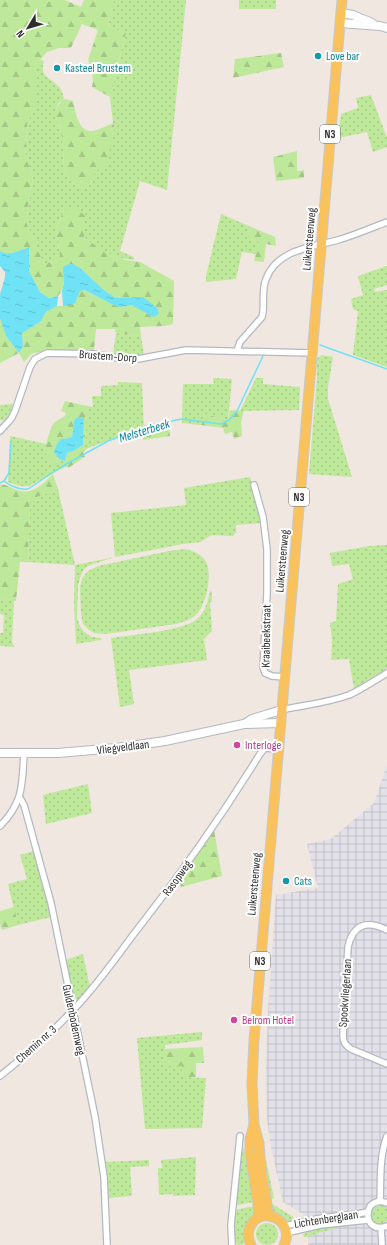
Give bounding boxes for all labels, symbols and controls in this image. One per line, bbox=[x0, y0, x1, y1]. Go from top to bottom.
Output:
north arrow bbox=[8, 8, 48, 48]
text: N bbox=[14, 27, 27, 40]
place label: Love bar bbox=[326, 49, 360, 64]
marker: Love bar bbox=[313, 51, 323, 61]
place label: Kasteel Brustem bbox=[65, 61, 131, 76]
marker: Kasteel Brustem bbox=[52, 63, 62, 73]
road number: N3 bbox=[320, 125, 340, 143]
street label: Luikersteenweg bbox=[299, 207, 320, 271]
street label: Brustem-Dorp bbox=[79, 347, 137, 366]
water label: Melsterbeek bbox=[117, 415, 173, 446]
road number: N3 bbox=[289, 488, 309, 506]
street label: Luikersteenweg bbox=[272, 529, 293, 593]
street label: Kraaibeekstraat bbox=[258, 604, 275, 668]
street label: Vliegveldlaan bbox=[96, 737, 150, 758]
place label: Interloge bbox=[245, 738, 281, 753]
marker: Interloge bbox=[232, 740, 242, 750]
street label: Luikersteenweg bbox=[244, 852, 265, 916]
street label: Rasopweg bbox=[159, 857, 196, 899]
place label: Cats bbox=[294, 874, 312, 889]
marker: Cats bbox=[281, 876, 291, 886]
road number: N3 bbox=[250, 952, 270, 970]
street label: Spookvliegerlaan bbox=[336, 958, 355, 1028]
street label: Guldenbodemweg bbox=[59, 983, 88, 1057]
place label: Belrom Hotel bbox=[242, 1013, 294, 1028]
marker: Belrom Hotel bbox=[229, 1015, 239, 1025]
street label: Chemin nr. 3 bbox=[13, 1022, 60, 1067]
street label: Lichtenberglaan bbox=[293, 1207, 359, 1232]

